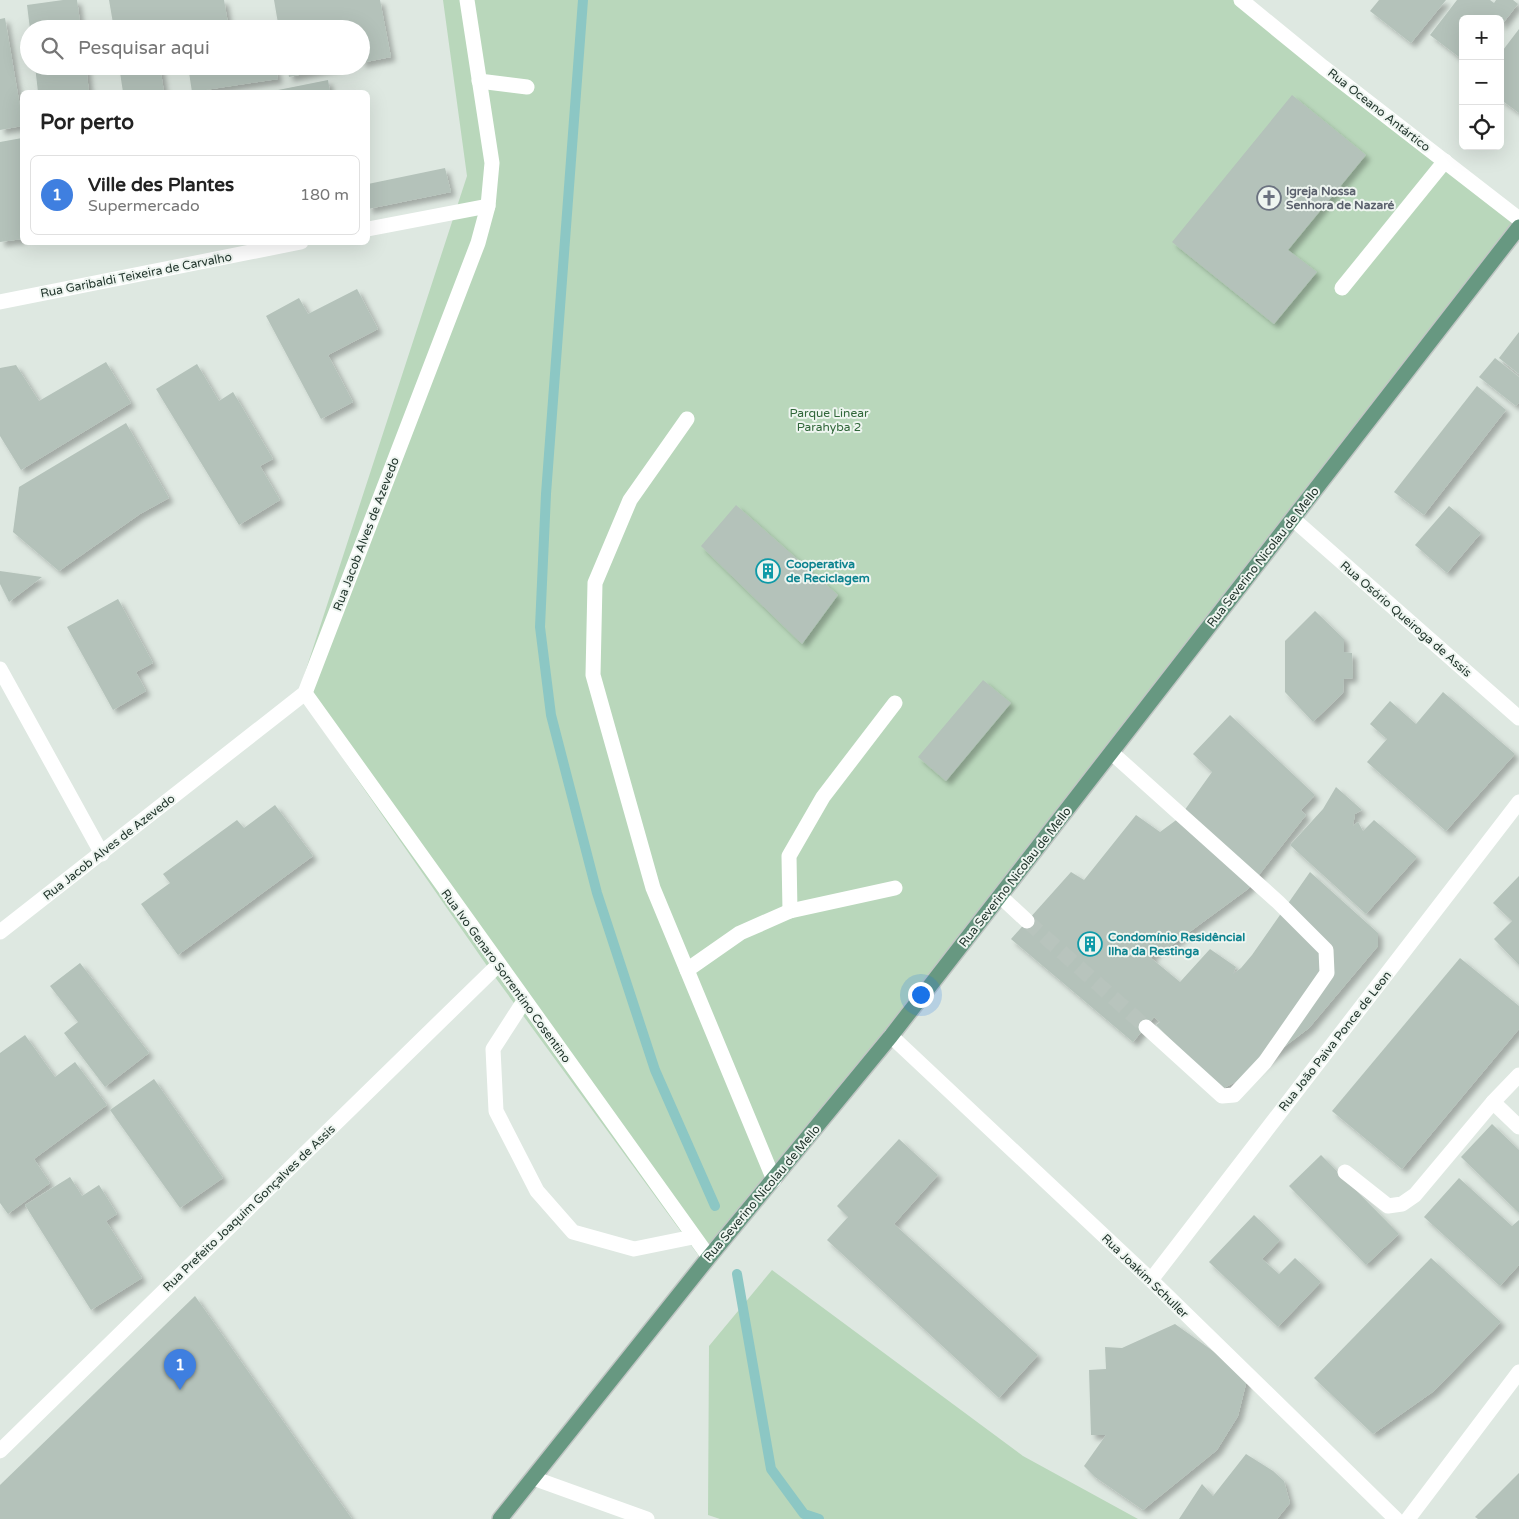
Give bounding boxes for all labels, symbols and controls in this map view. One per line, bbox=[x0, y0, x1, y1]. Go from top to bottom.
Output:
map controls bbox=[1459, 15, 1504, 150]
button: + bbox=[1459, 15, 1504, 60]
search box bbox=[20, 20, 370, 75]
icon: search bbox=[38, 34, 66, 62]
text: Pesquisar aqui bbox=[78, 37, 210, 59]
button: − bbox=[1459, 60, 1504, 105]
street label: Rua Oceano Antártico bbox=[1325, 66, 1433, 154]
button: locate bbox=[1459, 105, 1504, 150]
text: Por perto bbox=[40, 110, 134, 135]
text: Ville des Plantes bbox=[88, 174, 234, 196]
place label: Igreja Nossa Senhora de Nazaré bbox=[1286, 184, 1395, 212]
text: 1 bbox=[52, 185, 62, 205]
text: 180 m bbox=[300, 185, 349, 205]
church icon: Igreja Nossa Senhora de Nazaré bbox=[1256, 185, 1282, 211]
text: Supermercado bbox=[88, 196, 200, 216]
street label: Rua Garibaldi Teixeira de Carvalho bbox=[39, 250, 233, 300]
park label: Parque Linear Parahyba 2 bbox=[789, 406, 869, 434]
street label: Rua Jacob Alves de Azevedo bbox=[330, 455, 402, 613]
street label: Rua Severino Nicolau de Mello bbox=[1204, 484, 1322, 630]
place label: Cooperativa de Reciclagem bbox=[786, 557, 870, 586]
building icon: Cooperativa de Reciclagem bbox=[755, 558, 781, 584]
street label: Rua Osório Queiroga de Assis bbox=[1338, 558, 1475, 680]
street label: Rua Jacob Alves de Azevedo bbox=[40, 791, 178, 903]
street label: Rua Severino Nicolau de Mello bbox=[956, 804, 1074, 950]
street label: Rua Ivo Genaro Sorrentino Cosentino bbox=[438, 887, 574, 1065]
place label: Condomínio Residêncial Ilha da Restinga bbox=[1108, 930, 1245, 959]
building icon: Condomínio Residêncial Ilha da Restinga bbox=[1077, 931, 1103, 957]
street label: Rua João Paiva Ponce de Leon bbox=[1276, 968, 1394, 1114]
your location bbox=[908, 982, 934, 1008]
street label: Rua Prefeito Joaquim Gonçalves de Assis bbox=[160, 1122, 338, 1294]
street label: Rua Severino Nicolau de Mello bbox=[701, 1122, 823, 1264]
street label: Rua Joakim Schuller bbox=[1099, 1231, 1191, 1321]
pin: 1 bbox=[164, 1349, 196, 1390]

